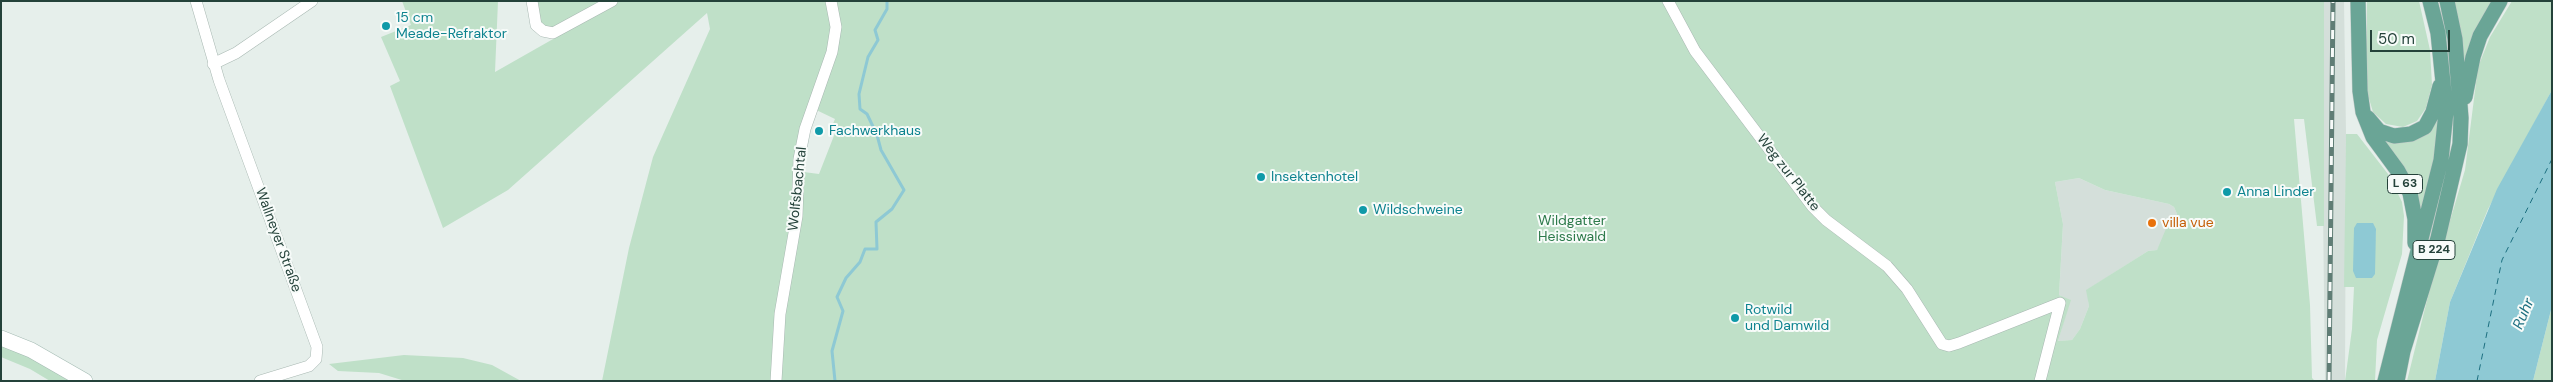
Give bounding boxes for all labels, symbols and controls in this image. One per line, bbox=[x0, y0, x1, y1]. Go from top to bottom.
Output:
place label: 15 cm Meade-Refraktor bbox=[396, 10, 507, 42]
marker: 15 cm Meade-Refraktor bbox=[380, 20, 392, 32]
scale bar bbox=[2373, 20, 2453, 52]
text: 50 m bbox=[2378, 29, 2415, 49]
place label: Fachwerkhaus bbox=[829, 123, 921, 139]
marker: Fachwerkhaus bbox=[813, 125, 825, 137]
street label: Weg zur Platte bbox=[1753, 131, 1823, 215]
street label: Wolfsbachtal bbox=[785, 146, 811, 232]
place label: Insektenhotel bbox=[1271, 169, 1358, 185]
marker: Insektenhotel bbox=[1255, 171, 1267, 183]
road number: L 63 bbox=[2388, 174, 2422, 193]
place label: Anna Linder bbox=[2237, 184, 2314, 200]
street label: Wallneyer Straße bbox=[251, 186, 305, 294]
marker: Anna Linder bbox=[2221, 186, 2233, 198]
place label: Wildschweine bbox=[1373, 202, 1463, 218]
marker: Wildschweine bbox=[1357, 204, 1369, 216]
park label: Wildgatter Heissiwald bbox=[1538, 213, 1606, 246]
place label: villa vue bbox=[2162, 215, 2214, 231]
marker: villa vue bbox=[2146, 217, 2158, 229]
road number: B 224 bbox=[2413, 240, 2455, 260]
water label: Ruhr bbox=[2510, 296, 2538, 332]
place label: Rotwild und Damwild bbox=[1745, 302, 1829, 334]
marker: Rotwild und Damwild bbox=[1729, 312, 1741, 324]

